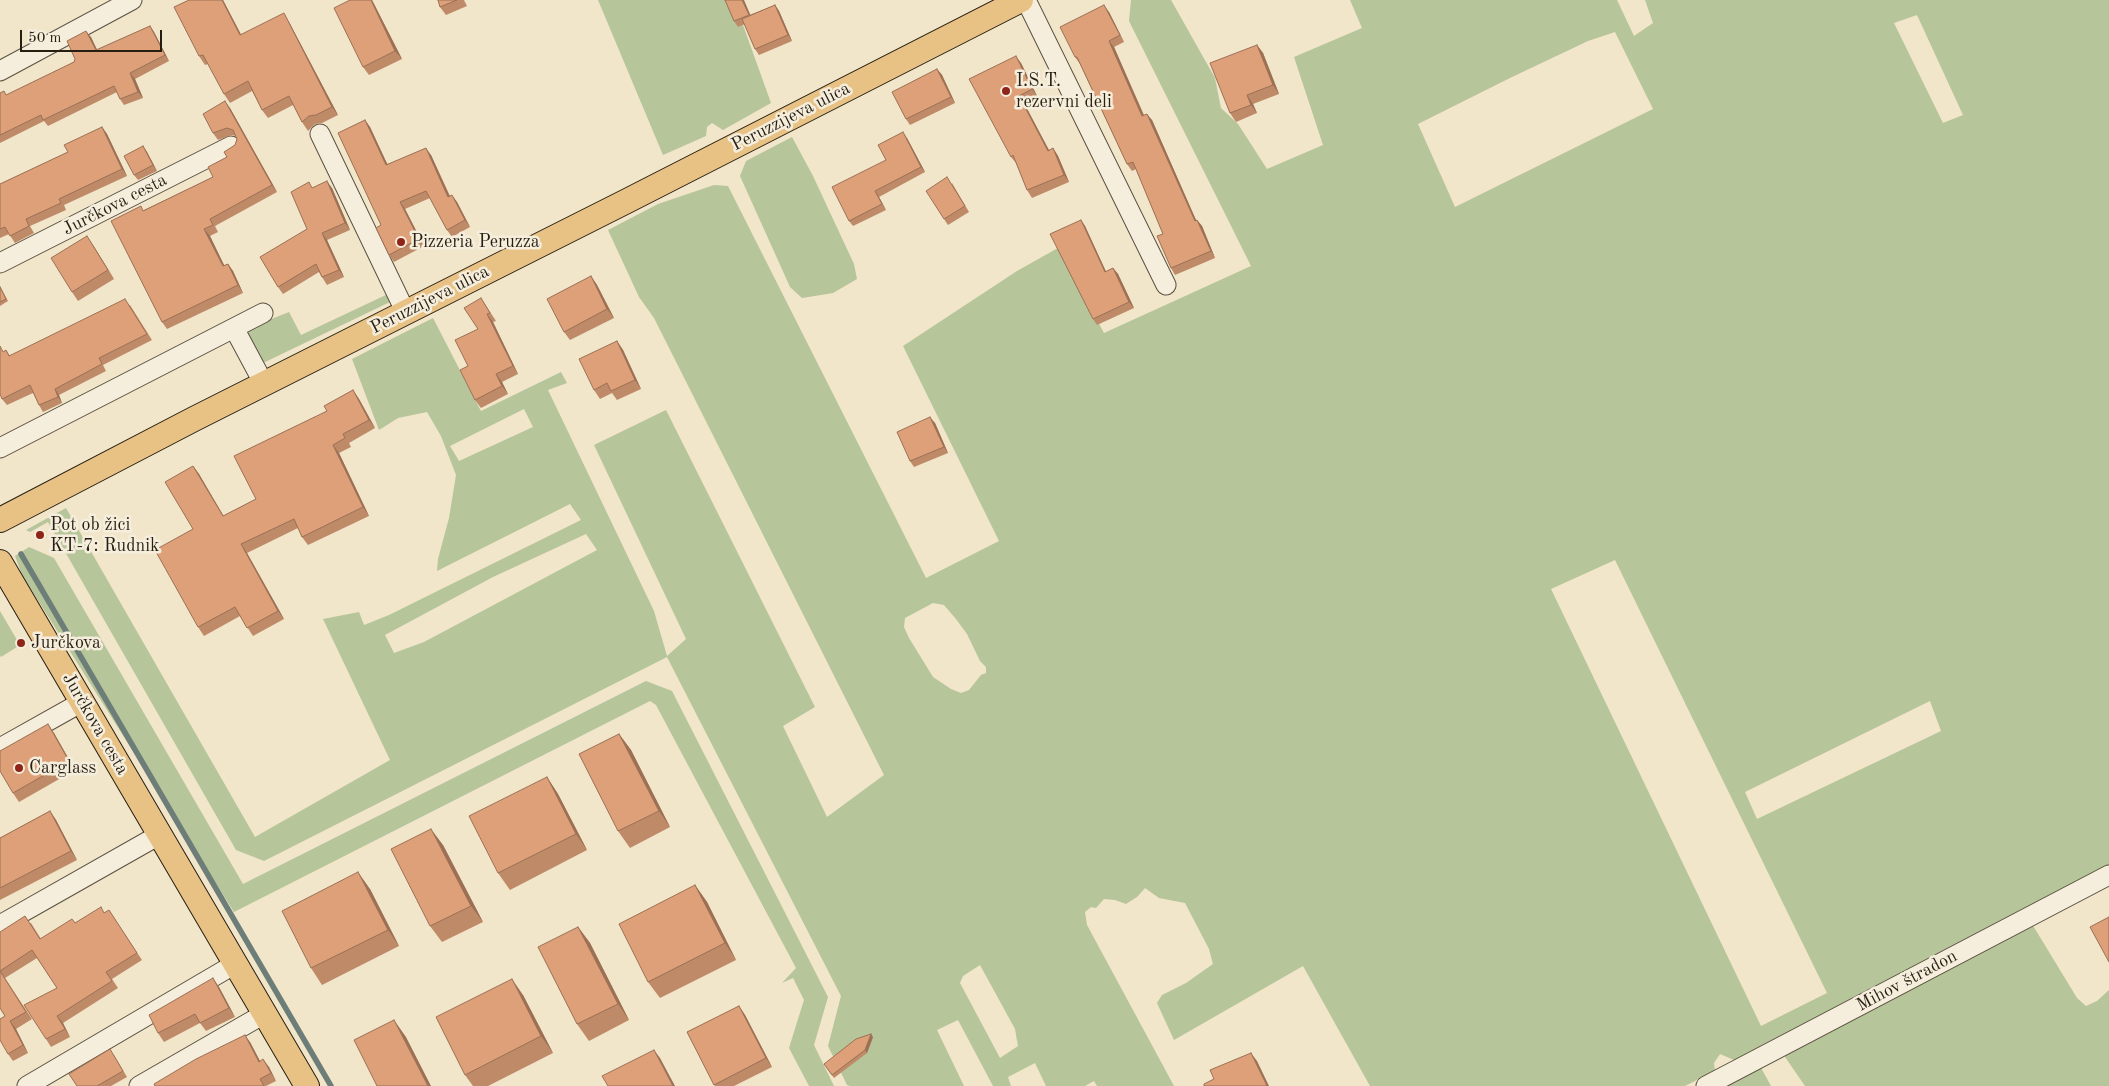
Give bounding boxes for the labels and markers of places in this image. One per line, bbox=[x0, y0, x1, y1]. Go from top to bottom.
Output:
place label: I.S.T. rezervni deli bbox=[1016, 70, 1112, 112]
marker: I.S.T. rezervni deli bbox=[1000, 85, 1012, 97]
place label: Pizzeria Peruzza bbox=[411, 231, 540, 253]
marker: Pizzeria Peruzza bbox=[395, 236, 407, 248]
place label: Pot ob žici KT-7: Rudnik bbox=[50, 514, 159, 556]
marker: Pot ob žici KT-7: Rudnik bbox=[34, 529, 46, 541]
place label: Jurčkova bbox=[31, 632, 101, 654]
marker: Jurčkova bbox=[15, 637, 27, 649]
place label: Carglass bbox=[29, 757, 96, 779]
marker: Carglass bbox=[13, 762, 25, 774]

